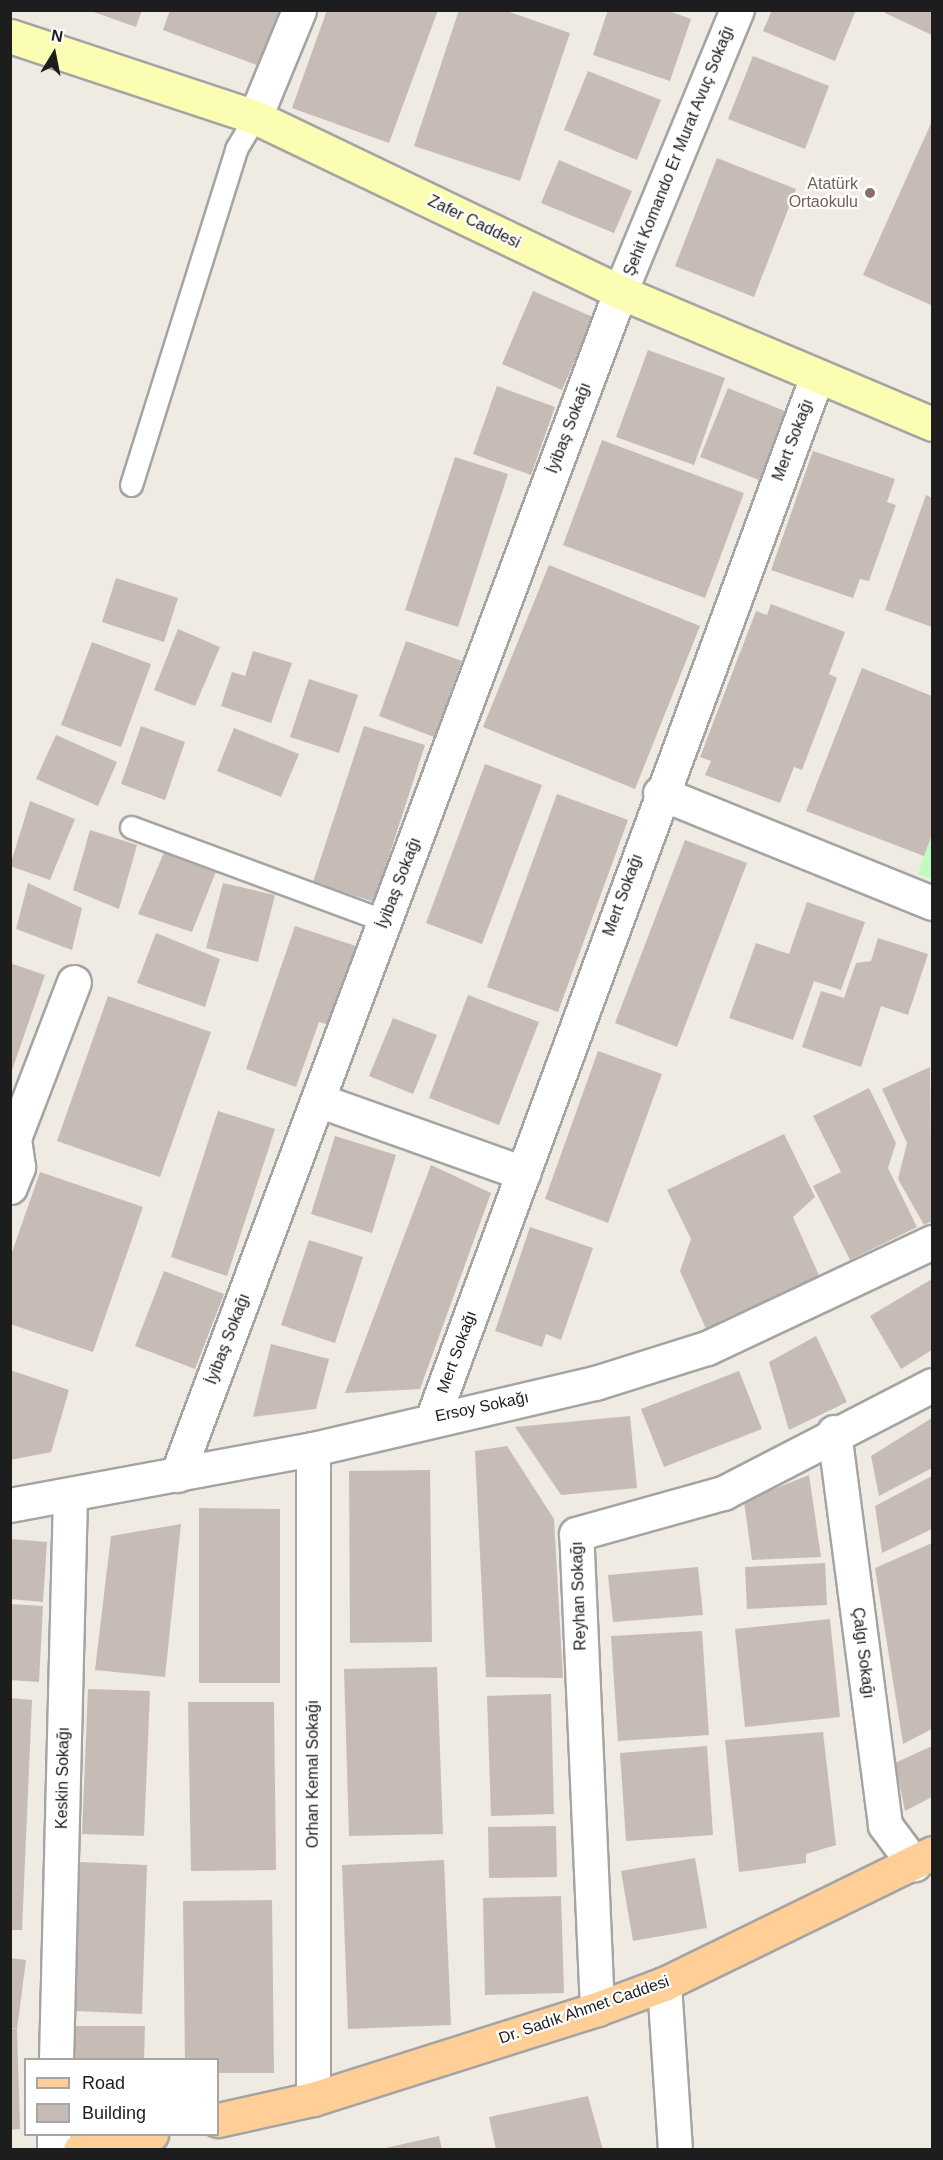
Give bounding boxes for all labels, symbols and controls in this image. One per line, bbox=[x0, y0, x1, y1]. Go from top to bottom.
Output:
street label: Şehit Komando Er Murat Avuç Sokağı bbox=[620, 23, 738, 279]
north arrow bbox=[24, 24, 84, 84]
text: N bbox=[50, 26, 64, 45]
place label: Atatürk Ortaokulu bbox=[789, 174, 858, 212]
marker: Atatürk Ortaokulu bbox=[863, 186, 877, 200]
street label: Zafer Caddesi bbox=[425, 191, 523, 253]
street label: İyibaş Sokağı bbox=[543, 380, 595, 476]
street label: Mert Sokağı bbox=[769, 396, 817, 484]
street label: İyibaş Sokağı bbox=[373, 835, 425, 931]
street label: Mert Sokağı bbox=[599, 851, 647, 939]
street label: İyibaş Sokağı bbox=[202, 1291, 254, 1387]
street label: Mert Sokağı bbox=[433, 1308, 481, 1396]
street label: Ersoy Sokağı bbox=[433, 1388, 531, 1426]
street label: Reyhan Sokağı bbox=[567, 1541, 591, 1651]
street label: Çalgı Sokağı bbox=[848, 1606, 878, 1700]
street label: Orhan Kemal Sokağı bbox=[303, 1700, 323, 1848]
street label: Keskin Sokağı bbox=[53, 1727, 73, 1829]
street label: Dr. Sadık Ahmet Caddesi bbox=[496, 1972, 672, 2048]
legend bbox=[24, 2058, 219, 2136]
text: Road bbox=[82, 2073, 125, 2093]
text: Building bbox=[82, 2103, 146, 2123]

